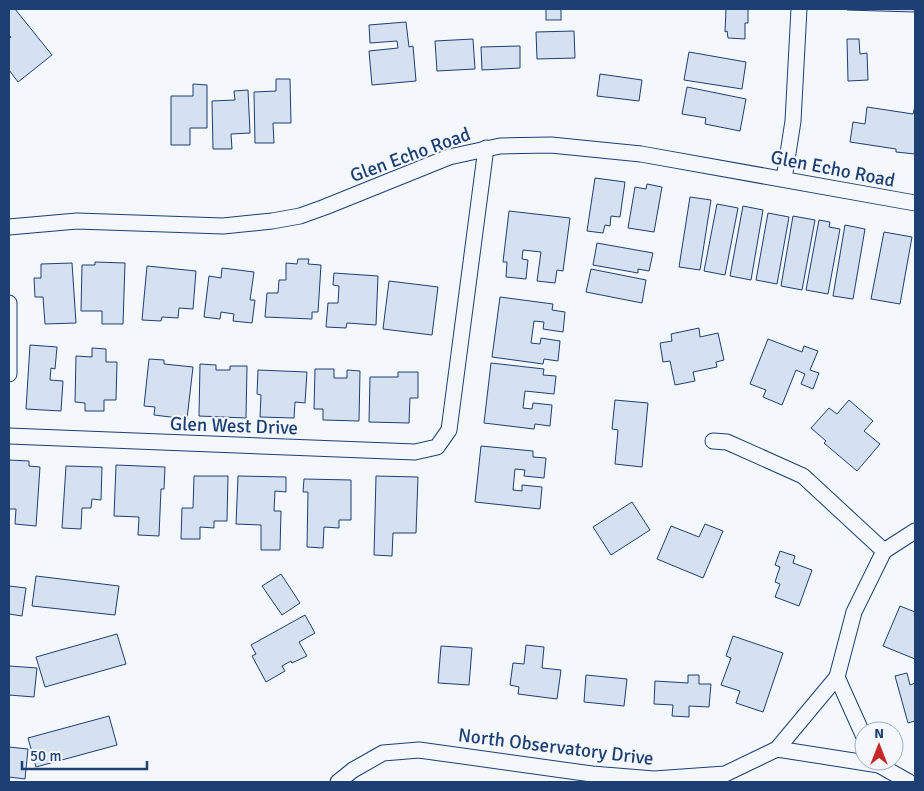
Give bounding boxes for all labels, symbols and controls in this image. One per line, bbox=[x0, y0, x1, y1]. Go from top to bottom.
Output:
street label: Glen Echo Road bbox=[347, 122, 474, 188]
street label: Glen Echo Road bbox=[769, 145, 897, 193]
street label: Glen West Drive bbox=[169, 412, 298, 440]
north arrow bbox=[854, 721, 904, 771]
street label: North Observatory Drive bbox=[457, 723, 655, 771]
text: N bbox=[874, 725, 884, 742]
scale bar bbox=[22, 738, 148, 770]
text: 50 m bbox=[30, 747, 61, 765]

